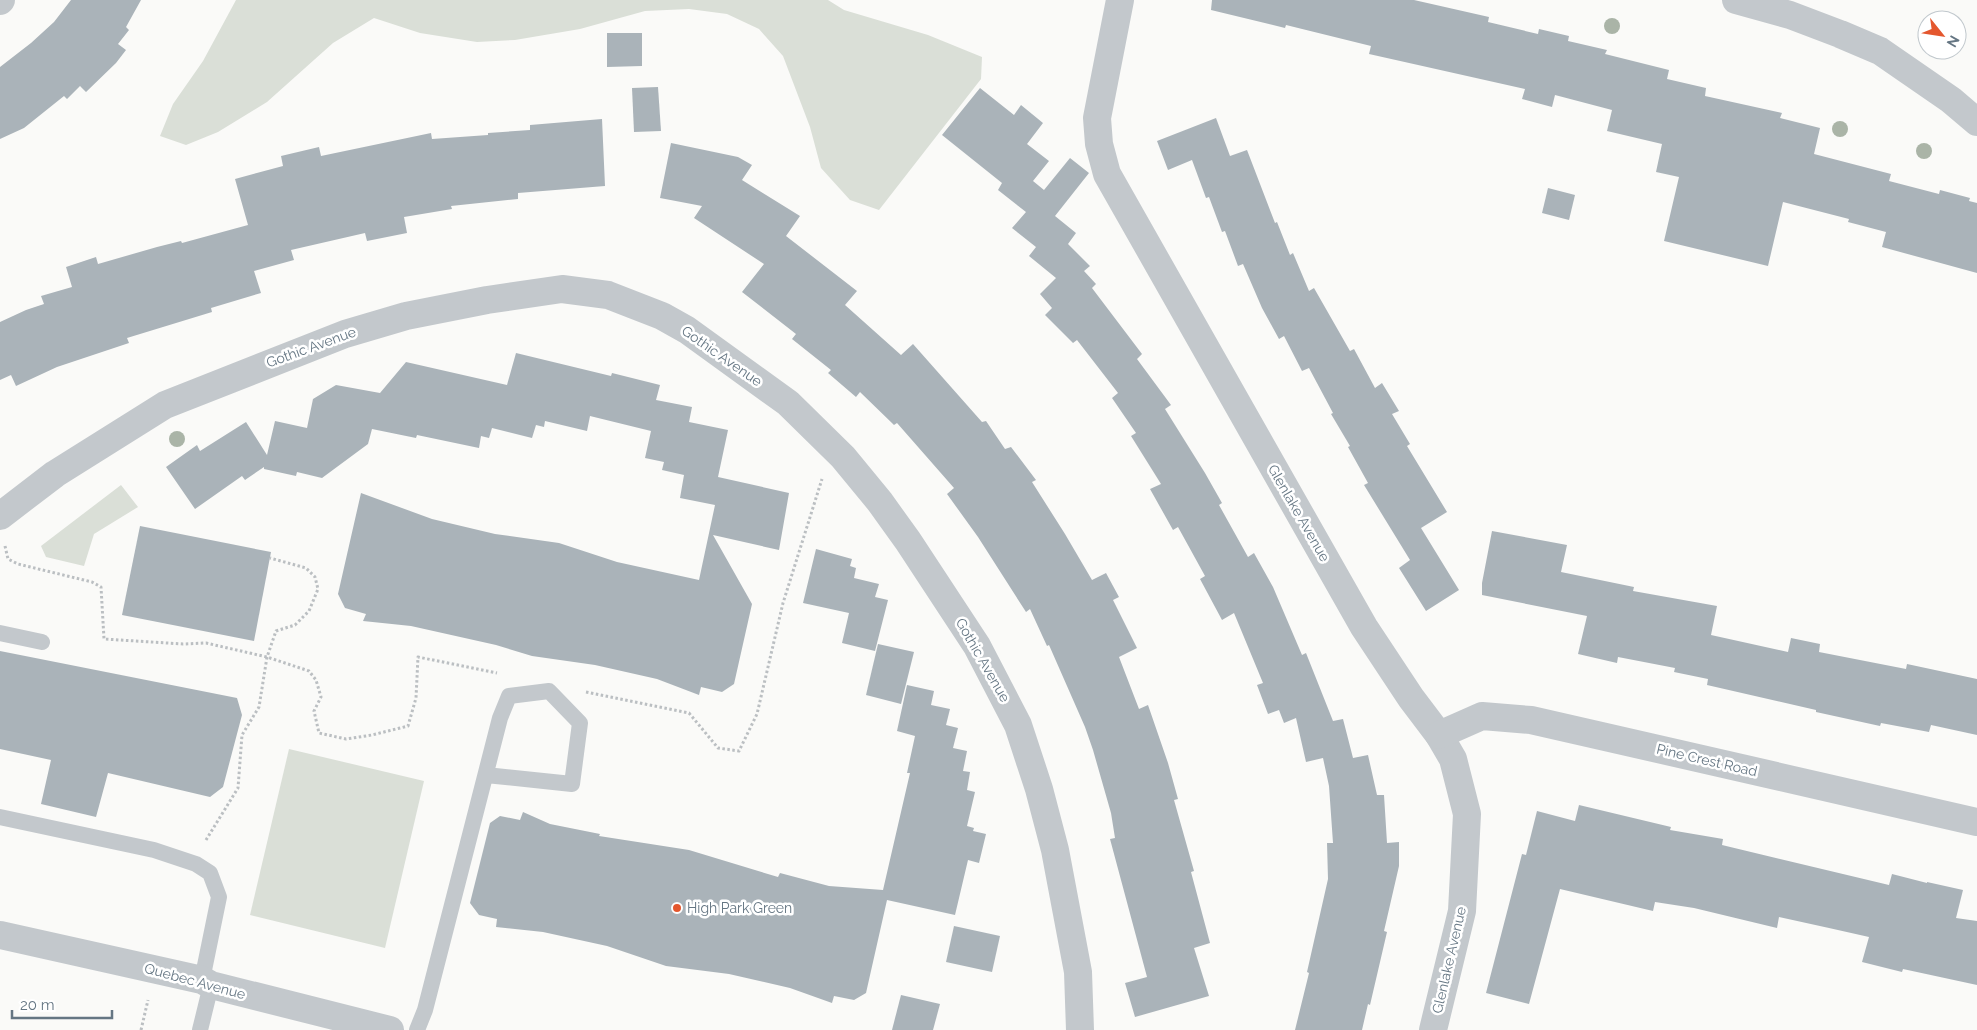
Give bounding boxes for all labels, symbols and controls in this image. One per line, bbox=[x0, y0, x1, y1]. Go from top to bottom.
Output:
north arrow bbox=[1917, 10, 1967, 60]
text: N bbox=[1944, 33, 1963, 50]
street label: Gothic Avenue bbox=[679, 322, 765, 390]
street label: Gothic Avenue bbox=[264, 323, 358, 371]
street label: Glenlake Avenue bbox=[1265, 462, 1333, 564]
street label: Gothic Avenue bbox=[953, 615, 1013, 705]
street label: Pine Crest Road bbox=[1655, 741, 1759, 779]
place label: High Park Green bbox=[687, 900, 792, 916]
marker: High Park Green bbox=[671, 902, 683, 914]
street label: Glenlake Avenue bbox=[1429, 905, 1469, 1015]
street label: Quebec Avenue bbox=[143, 960, 247, 1002]
scale bar bbox=[12, 988, 112, 1020]
text: 20 m bbox=[20, 996, 55, 1014]

